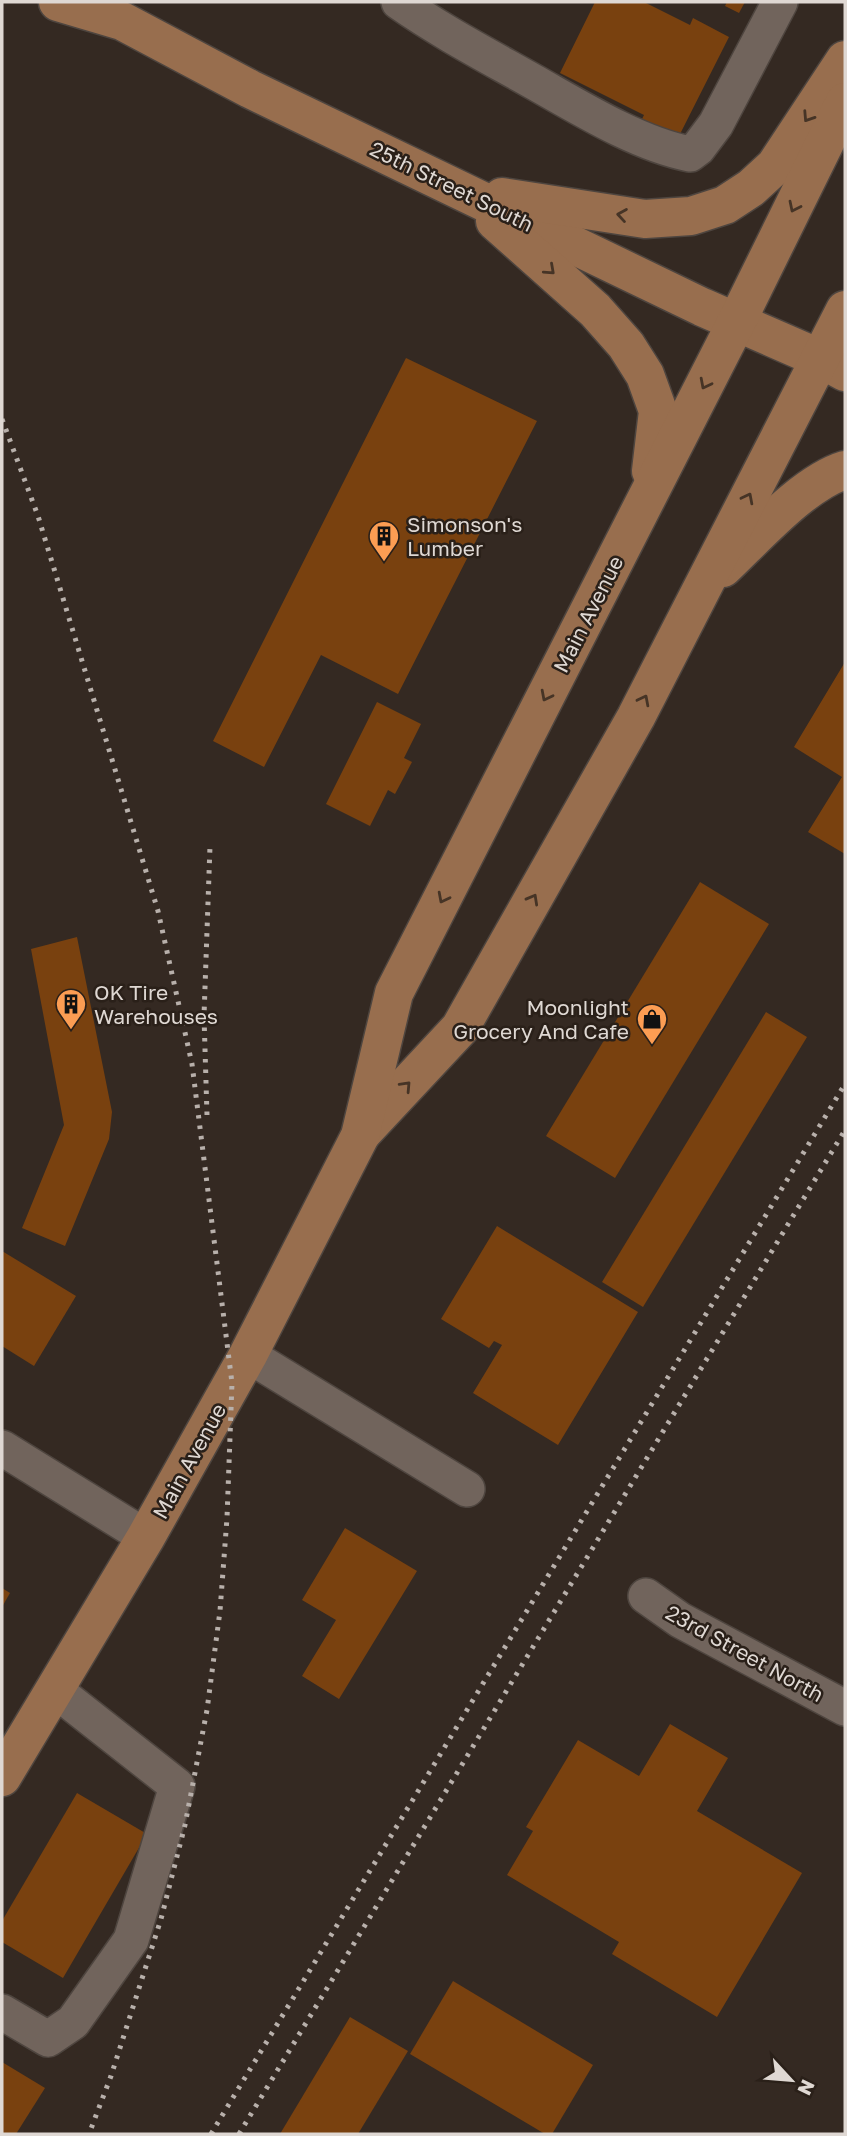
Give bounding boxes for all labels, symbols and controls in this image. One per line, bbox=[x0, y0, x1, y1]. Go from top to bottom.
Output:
one-way arrow bbox=[803, 109, 816, 122]
street label: 25th Street South bbox=[366, 135, 538, 237]
one-way arrow bbox=[788, 200, 802, 212]
one-way arrow bbox=[616, 208, 628, 223]
one-way arrow bbox=[542, 261, 555, 274]
one-way arrow bbox=[700, 377, 714, 389]
one-way arrow bbox=[740, 493, 754, 505]
place label: Simonson's Lumber bbox=[407, 511, 522, 561]
building icon: Simonson's Lumber bbox=[367, 519, 401, 563]
street label: Main Avenue bbox=[547, 551, 629, 677]
one-way arrow bbox=[541, 689, 554, 701]
one-way arrow bbox=[636, 695, 650, 707]
one-way arrow bbox=[437, 891, 451, 903]
one-way arrow bbox=[525, 893, 538, 906]
place label: OK Tire Warehouses bbox=[94, 979, 218, 1029]
building icon: OK Tire Warehouses bbox=[54, 987, 88, 1031]
place label: Moonlight Grocery And Cafe bbox=[453, 994, 629, 1044]
shop icon: Moonlight Grocery And Cafe bbox=[635, 1002, 669, 1046]
one-way arrow bbox=[398, 1081, 411, 1094]
street label: Main Avenue bbox=[147, 1399, 231, 1523]
street label: 23rd Street North bbox=[662, 1599, 828, 1707]
north arrow bbox=[756, 2045, 826, 2115]
text: N bbox=[793, 2076, 820, 2099]

